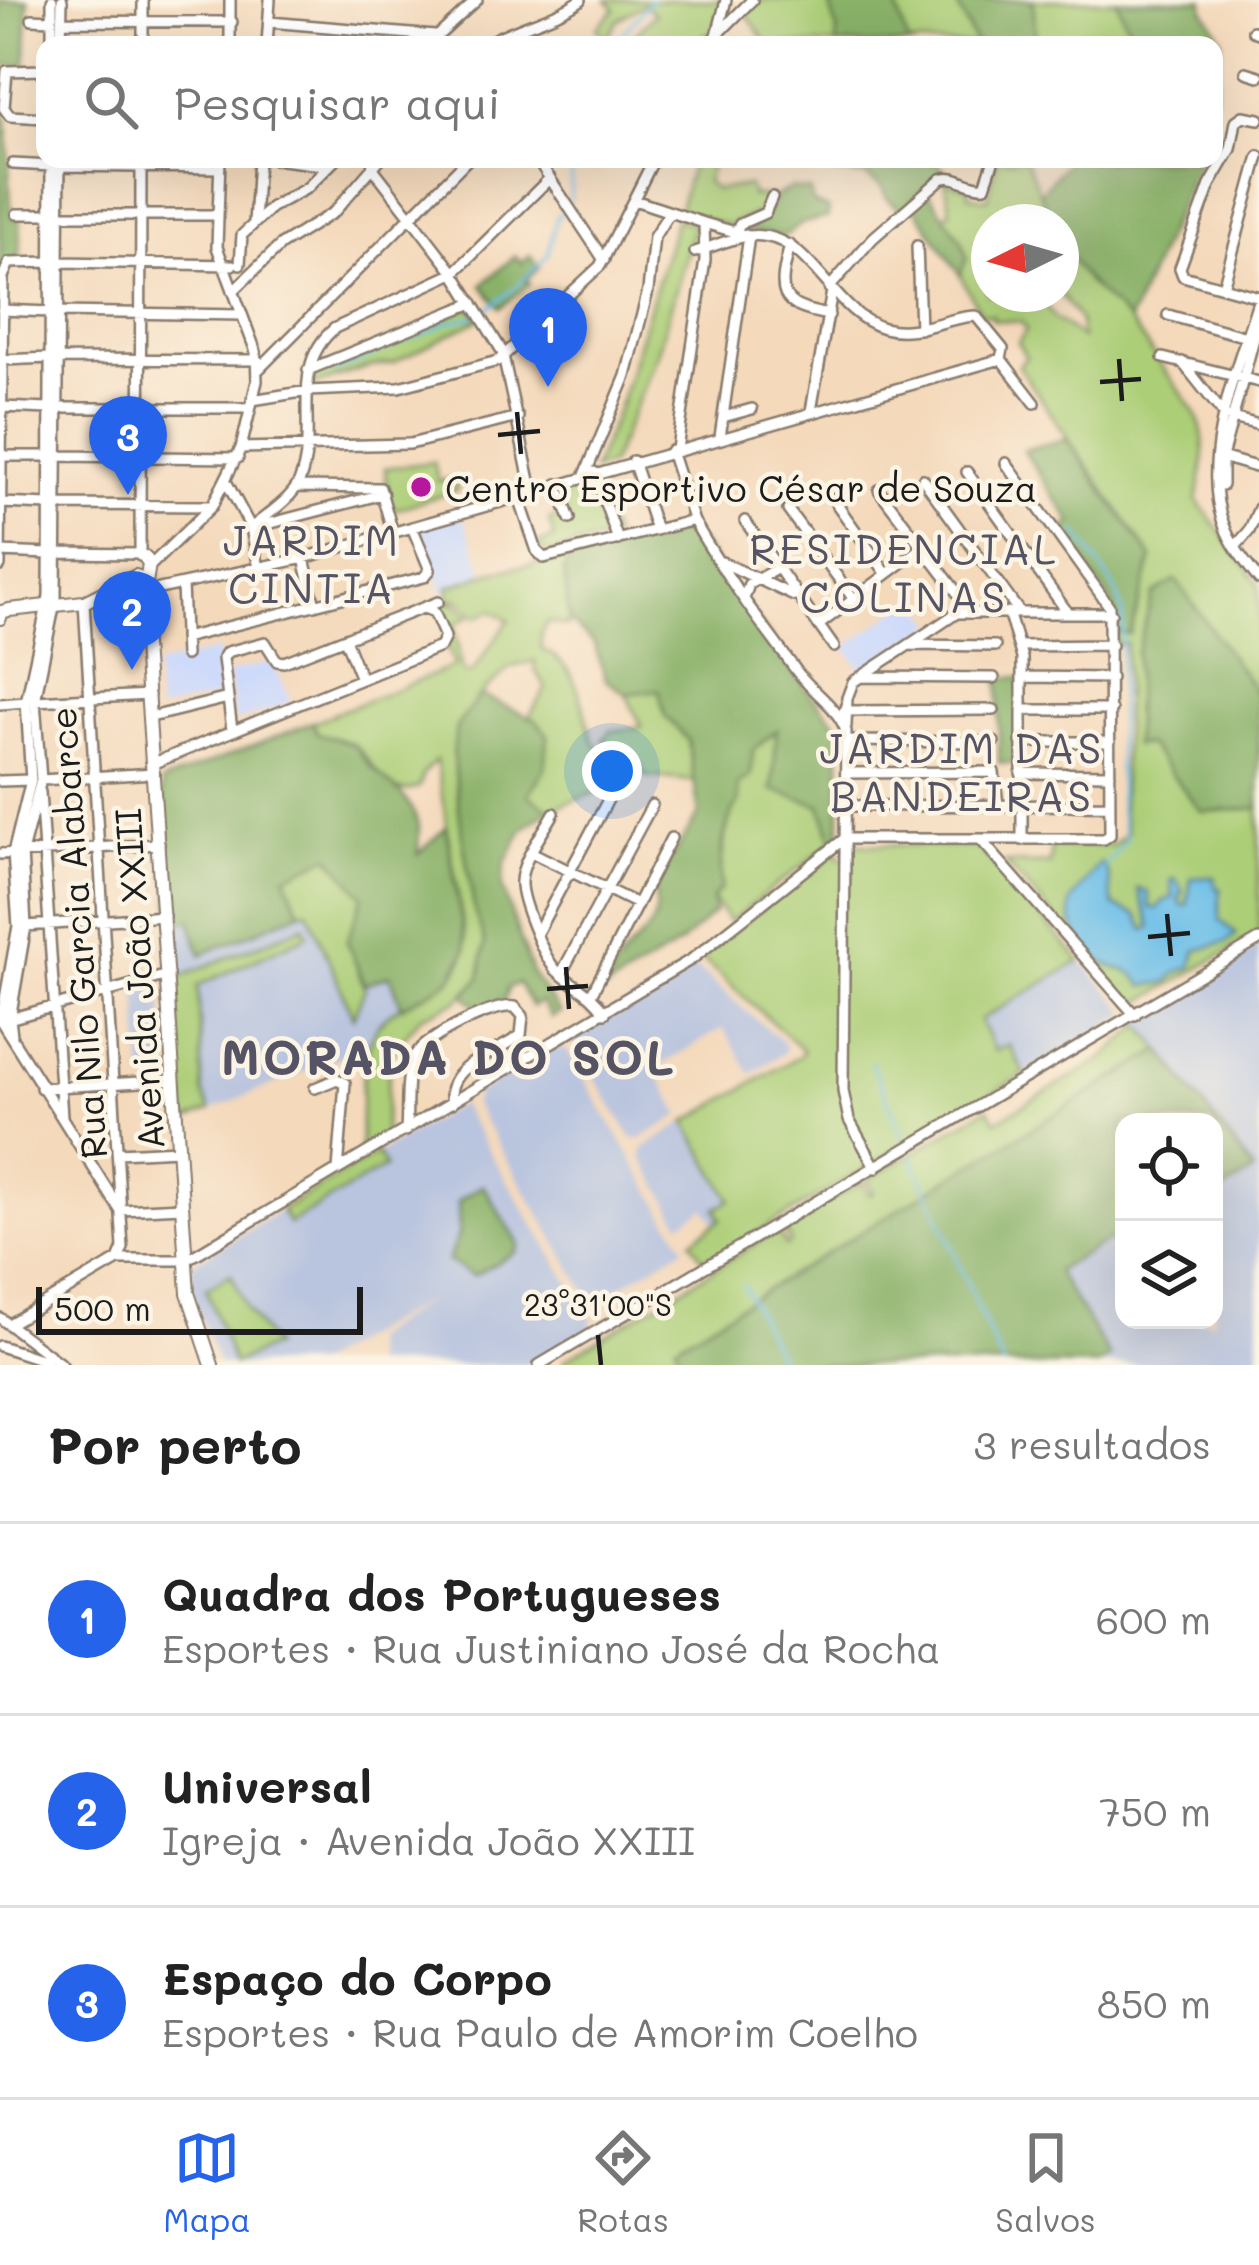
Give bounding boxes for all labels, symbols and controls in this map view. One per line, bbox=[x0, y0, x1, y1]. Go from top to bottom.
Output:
search box bbox=[36, 36, 1223, 168]
icon: search bbox=[78, 69, 144, 135]
text: Pesquisar aqui bbox=[174, 73, 501, 131]
north arrow bbox=[971, 204, 1079, 312]
pin: 1 bbox=[509, 288, 587, 387]
pin: 3 bbox=[89, 396, 167, 495]
place label: Centro Esportivo César de Souza bbox=[445, 464, 1037, 511]
marker: Centro Esportivo César de Souza bbox=[408, 474, 434, 500]
district label: JARDIM CINTIA bbox=[223, 512, 401, 615]
district label: RESIDENCIAL COLINAS bbox=[749, 521, 1059, 624]
pin: 2 bbox=[93, 571, 171, 670]
street label: Rua Nilo Garcia Alabarce bbox=[38, 706, 116, 1160]
district label: JARDIM DAS BANDEIRAS bbox=[820, 720, 1104, 823]
your location bbox=[582, 741, 642, 801]
street label: Avenida João XXIII bbox=[103, 807, 173, 1151]
district label: MORADA DO SOL bbox=[221, 1025, 677, 1087]
map controls bbox=[1115, 1113, 1223, 1329]
button: locate bbox=[1115, 1113, 1223, 1221]
button: layers bbox=[1115, 1221, 1223, 1329]
scale bar bbox=[36, 1281, 363, 1334]
text: 23°31'00"S bbox=[524, 1284, 672, 1324]
text: 500 m bbox=[54, 1286, 151, 1329]
text: Por perto bbox=[48, 1410, 301, 1477]
text: 3 resultados bbox=[974, 1418, 1211, 1469]
text: Quadra dos Portugueses bbox=[162, 1564, 721, 1622]
text: 1 bbox=[78, 1593, 96, 1644]
text: 600 m bbox=[1096, 1593, 1211, 1644]
text: Esportes · Rua Justiniano José da Rocha bbox=[162, 1622, 940, 1673]
text: Universal bbox=[162, 1756, 372, 1814]
text: 2 bbox=[76, 1785, 98, 1836]
text: 750 m bbox=[1099, 1785, 1211, 1836]
text: Igreja · Avenida João XXIII bbox=[162, 1814, 695, 1865]
text: Espaço do Corpo bbox=[162, 1948, 552, 2006]
text: 3 bbox=[75, 1977, 99, 2028]
text: 850 m bbox=[1097, 1977, 1211, 2028]
text: Esportes · Rua Paulo de Amorim Coelho bbox=[162, 2006, 918, 2057]
tab: Mapa bbox=[163, 2125, 251, 2240]
tab: Rotas bbox=[577, 2125, 669, 2240]
tab: Salvos bbox=[995, 2125, 1096, 2240]

